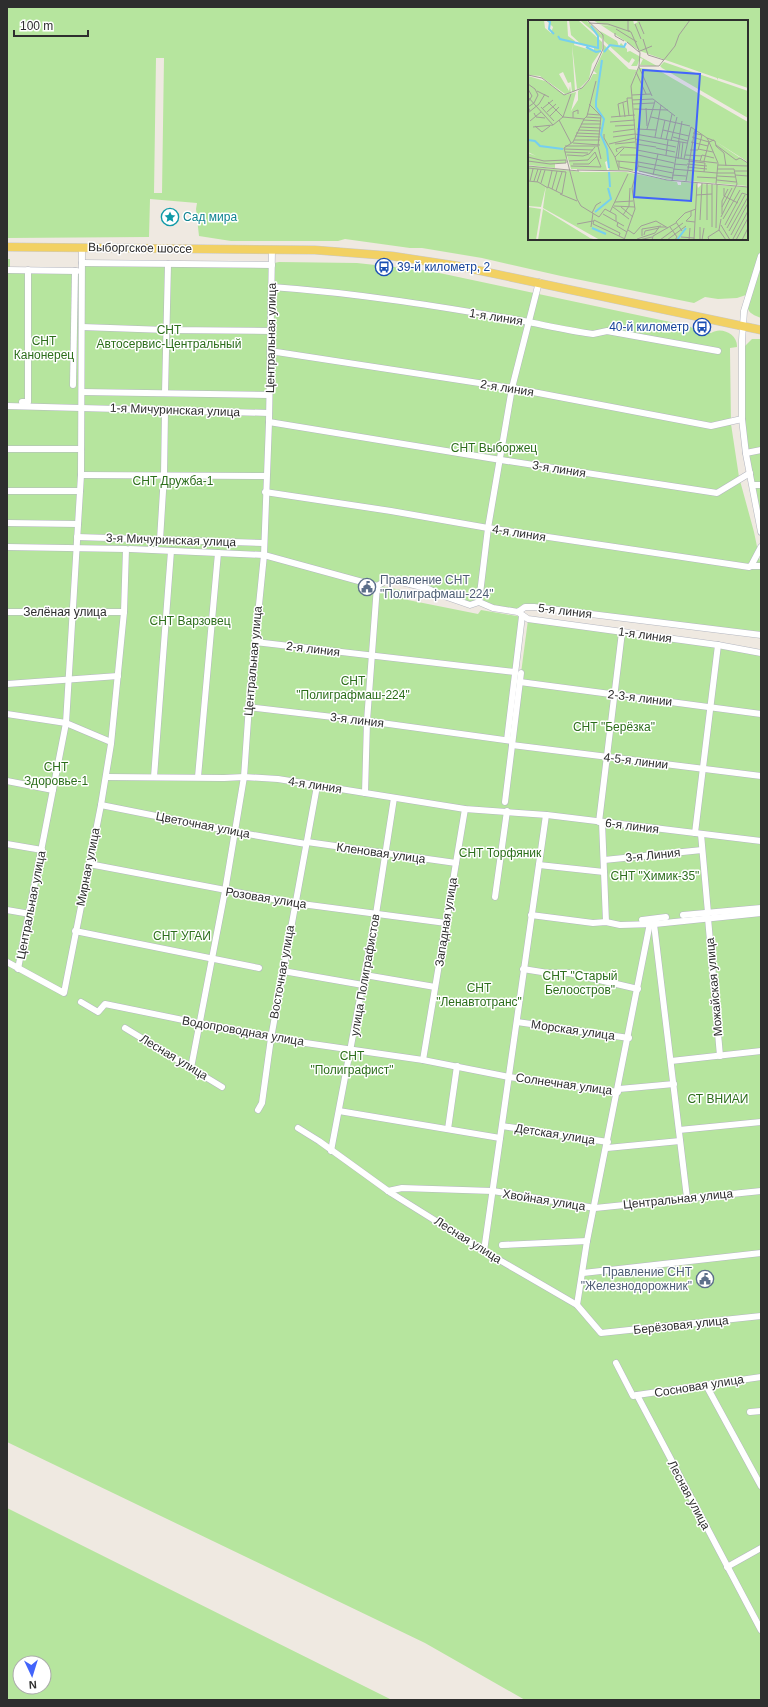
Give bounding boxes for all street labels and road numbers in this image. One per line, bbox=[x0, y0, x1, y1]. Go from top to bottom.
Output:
street label: Выборгское шоссе bbox=[88, 240, 192, 256]
street label: Центральная улица bbox=[263, 282, 279, 393]
street label: 1-я линия bbox=[468, 306, 524, 328]
street label: 2-я линия bbox=[479, 377, 535, 399]
street label: 1-я Мичуринская улица bbox=[110, 401, 241, 419]
street label: 3-я линия bbox=[531, 458, 587, 480]
street label: 4-я линия bbox=[491, 522, 547, 544]
street label: 3-я Мичуринская улица bbox=[106, 531, 237, 549]
street label: 5-я линия bbox=[537, 601, 593, 621]
street label: Зелёная улица bbox=[23, 605, 107, 619]
street label: Центральная улица bbox=[241, 605, 265, 717]
street label: 1-я линия bbox=[617, 624, 673, 646]
street label: 2-я линия bbox=[285, 639, 341, 659]
street label: 2-3-я линии bbox=[607, 687, 673, 709]
street label: 3-я линия bbox=[329, 710, 385, 730]
street label: 4-5-я линии bbox=[603, 750, 669, 772]
street label: 4-я линия bbox=[287, 774, 343, 796]
street label: Цветочная улица bbox=[155, 809, 252, 841]
street label: 6-я линия bbox=[604, 816, 660, 836]
street label: Мирная улица bbox=[74, 826, 103, 907]
street label: Кленовая улица bbox=[336, 840, 427, 866]
street label: 3-я Линия bbox=[625, 845, 681, 865]
street label: Центральная улица bbox=[14, 849, 48, 961]
street label: Западная улица bbox=[432, 876, 460, 968]
street label: Розовая улица bbox=[225, 885, 308, 911]
street label: улица Полиграфистов bbox=[347, 913, 383, 1037]
street label: Восточная улица bbox=[267, 924, 297, 1020]
street label: Можайская улица bbox=[703, 937, 725, 1037]
street label: Водопроводная улица bbox=[181, 1013, 305, 1049]
street label: Морская улица bbox=[530, 1017, 616, 1043]
street label: Лесная улица bbox=[138, 1031, 211, 1083]
street label: Солнечная улица bbox=[515, 1070, 613, 1098]
street label: Детская улица bbox=[514, 1121, 596, 1147]
street label: Центральная улица bbox=[622, 1186, 734, 1212]
street label: Хвойная улица bbox=[502, 1187, 587, 1214]
street label: Лесная улица bbox=[432, 1214, 504, 1266]
street label: Берёзовая улица bbox=[633, 1313, 730, 1337]
street label: Сосновая улица bbox=[653, 1372, 745, 1400]
street label: Лесная улица bbox=[665, 1458, 713, 1532]

